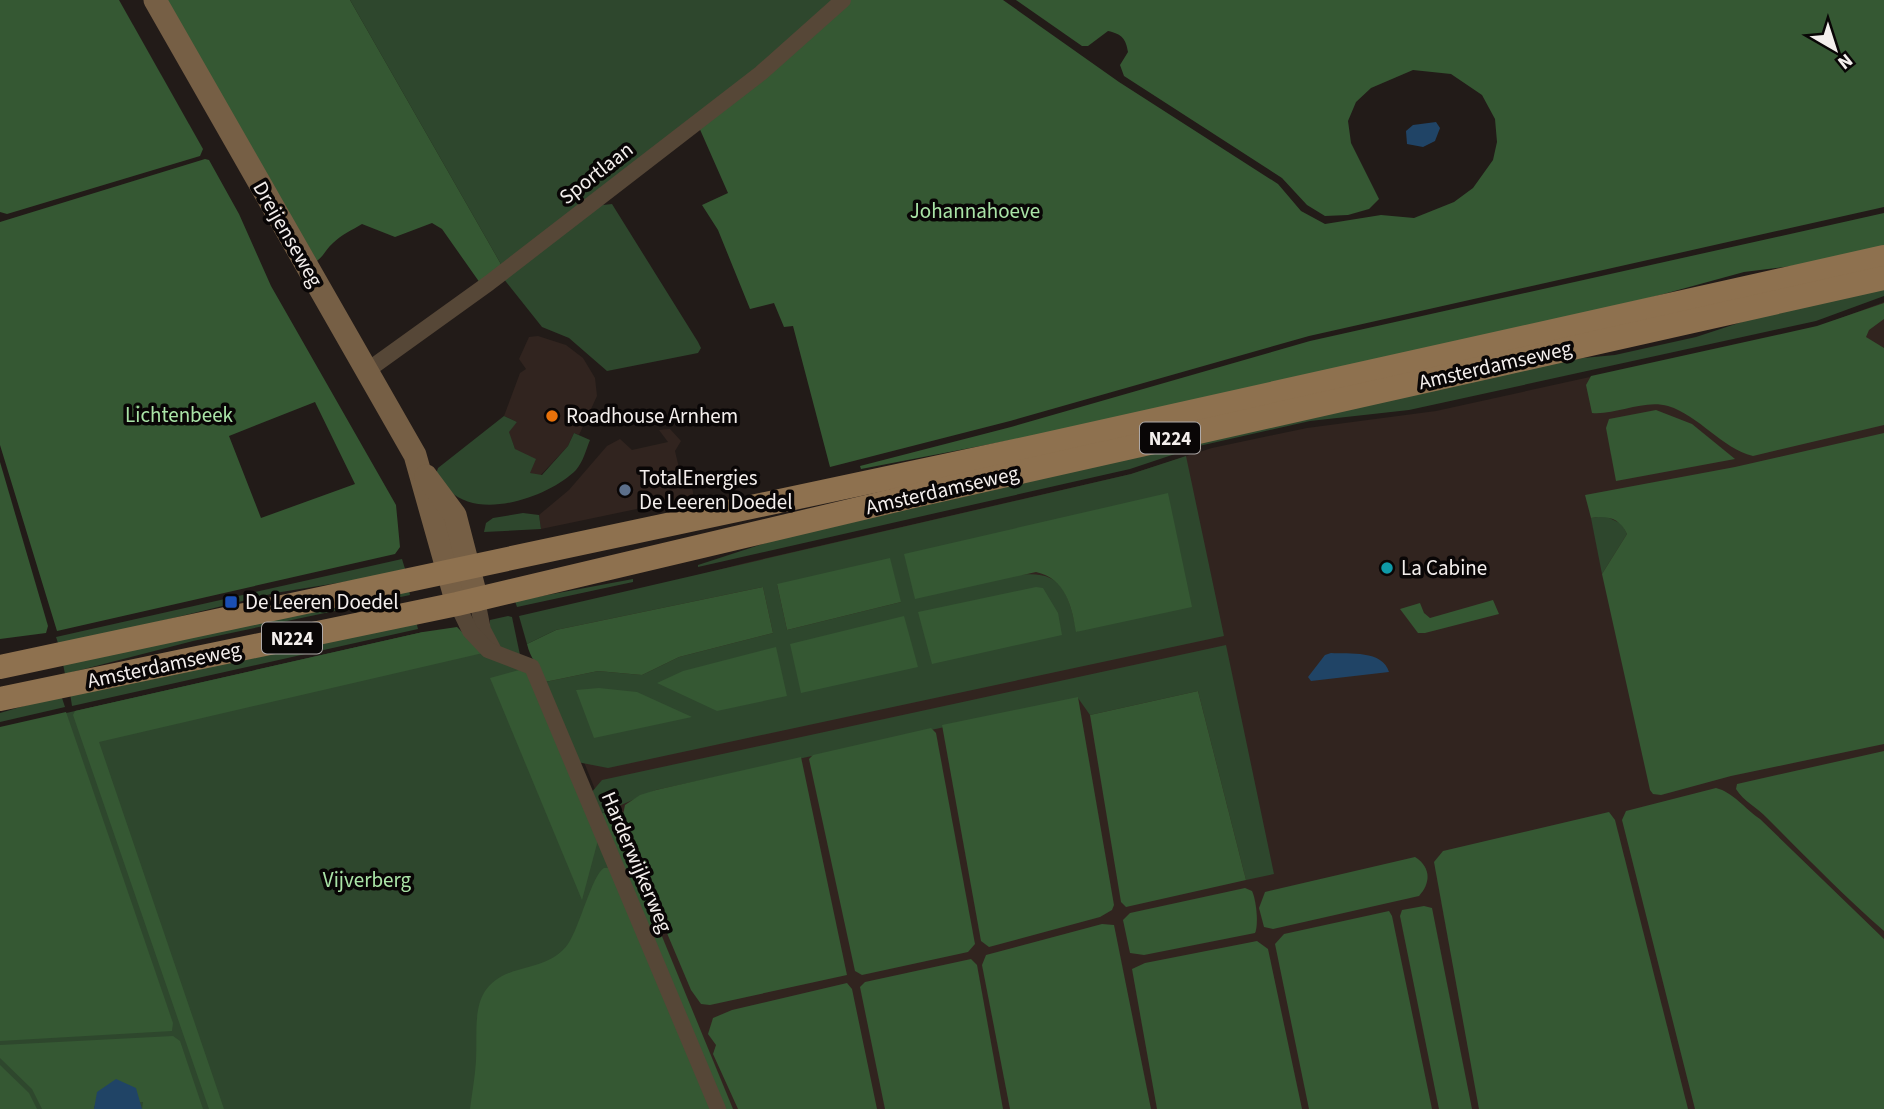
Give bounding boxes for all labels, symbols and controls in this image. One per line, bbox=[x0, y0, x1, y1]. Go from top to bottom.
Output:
north arrow bbox=[1800, 14, 1870, 84]
text: N bbox=[1831, 47, 1858, 76]
street label: Sportlaan bbox=[553, 135, 639, 211]
street label: Dreijenseweg bbox=[246, 175, 331, 293]
park label: Johannahoeve bbox=[910, 196, 1040, 226]
street label: Amsterdamseweg bbox=[1415, 333, 1575, 397]
park label: Lichtenbeek bbox=[125, 400, 234, 430]
place label: Roadhouse Arnhem bbox=[566, 401, 738, 431]
marker: Roadhouse Arnhem bbox=[544, 408, 560, 424]
road number: N224 bbox=[1140, 422, 1200, 453]
street label: Amsterdamseweg bbox=[862, 458, 1022, 522]
place label: TotalEnergies De Leeren Doedel bbox=[639, 463, 793, 517]
marker: TotalEnergies De Leeren Doedel bbox=[617, 482, 633, 498]
place label: La Cabine bbox=[1401, 553, 1487, 583]
marker: La Cabine bbox=[1379, 560, 1395, 576]
place label: De Leeren Doedel bbox=[245, 587, 399, 617]
marker: De Leeren Doedel bbox=[223, 594, 239, 610]
road number: N224 bbox=[262, 622, 322, 653]
street label: Amsterdamseweg bbox=[84, 634, 244, 696]
street label: Harderwijkerweg bbox=[594, 787, 680, 938]
park label: Vijverberg bbox=[323, 865, 412, 895]

